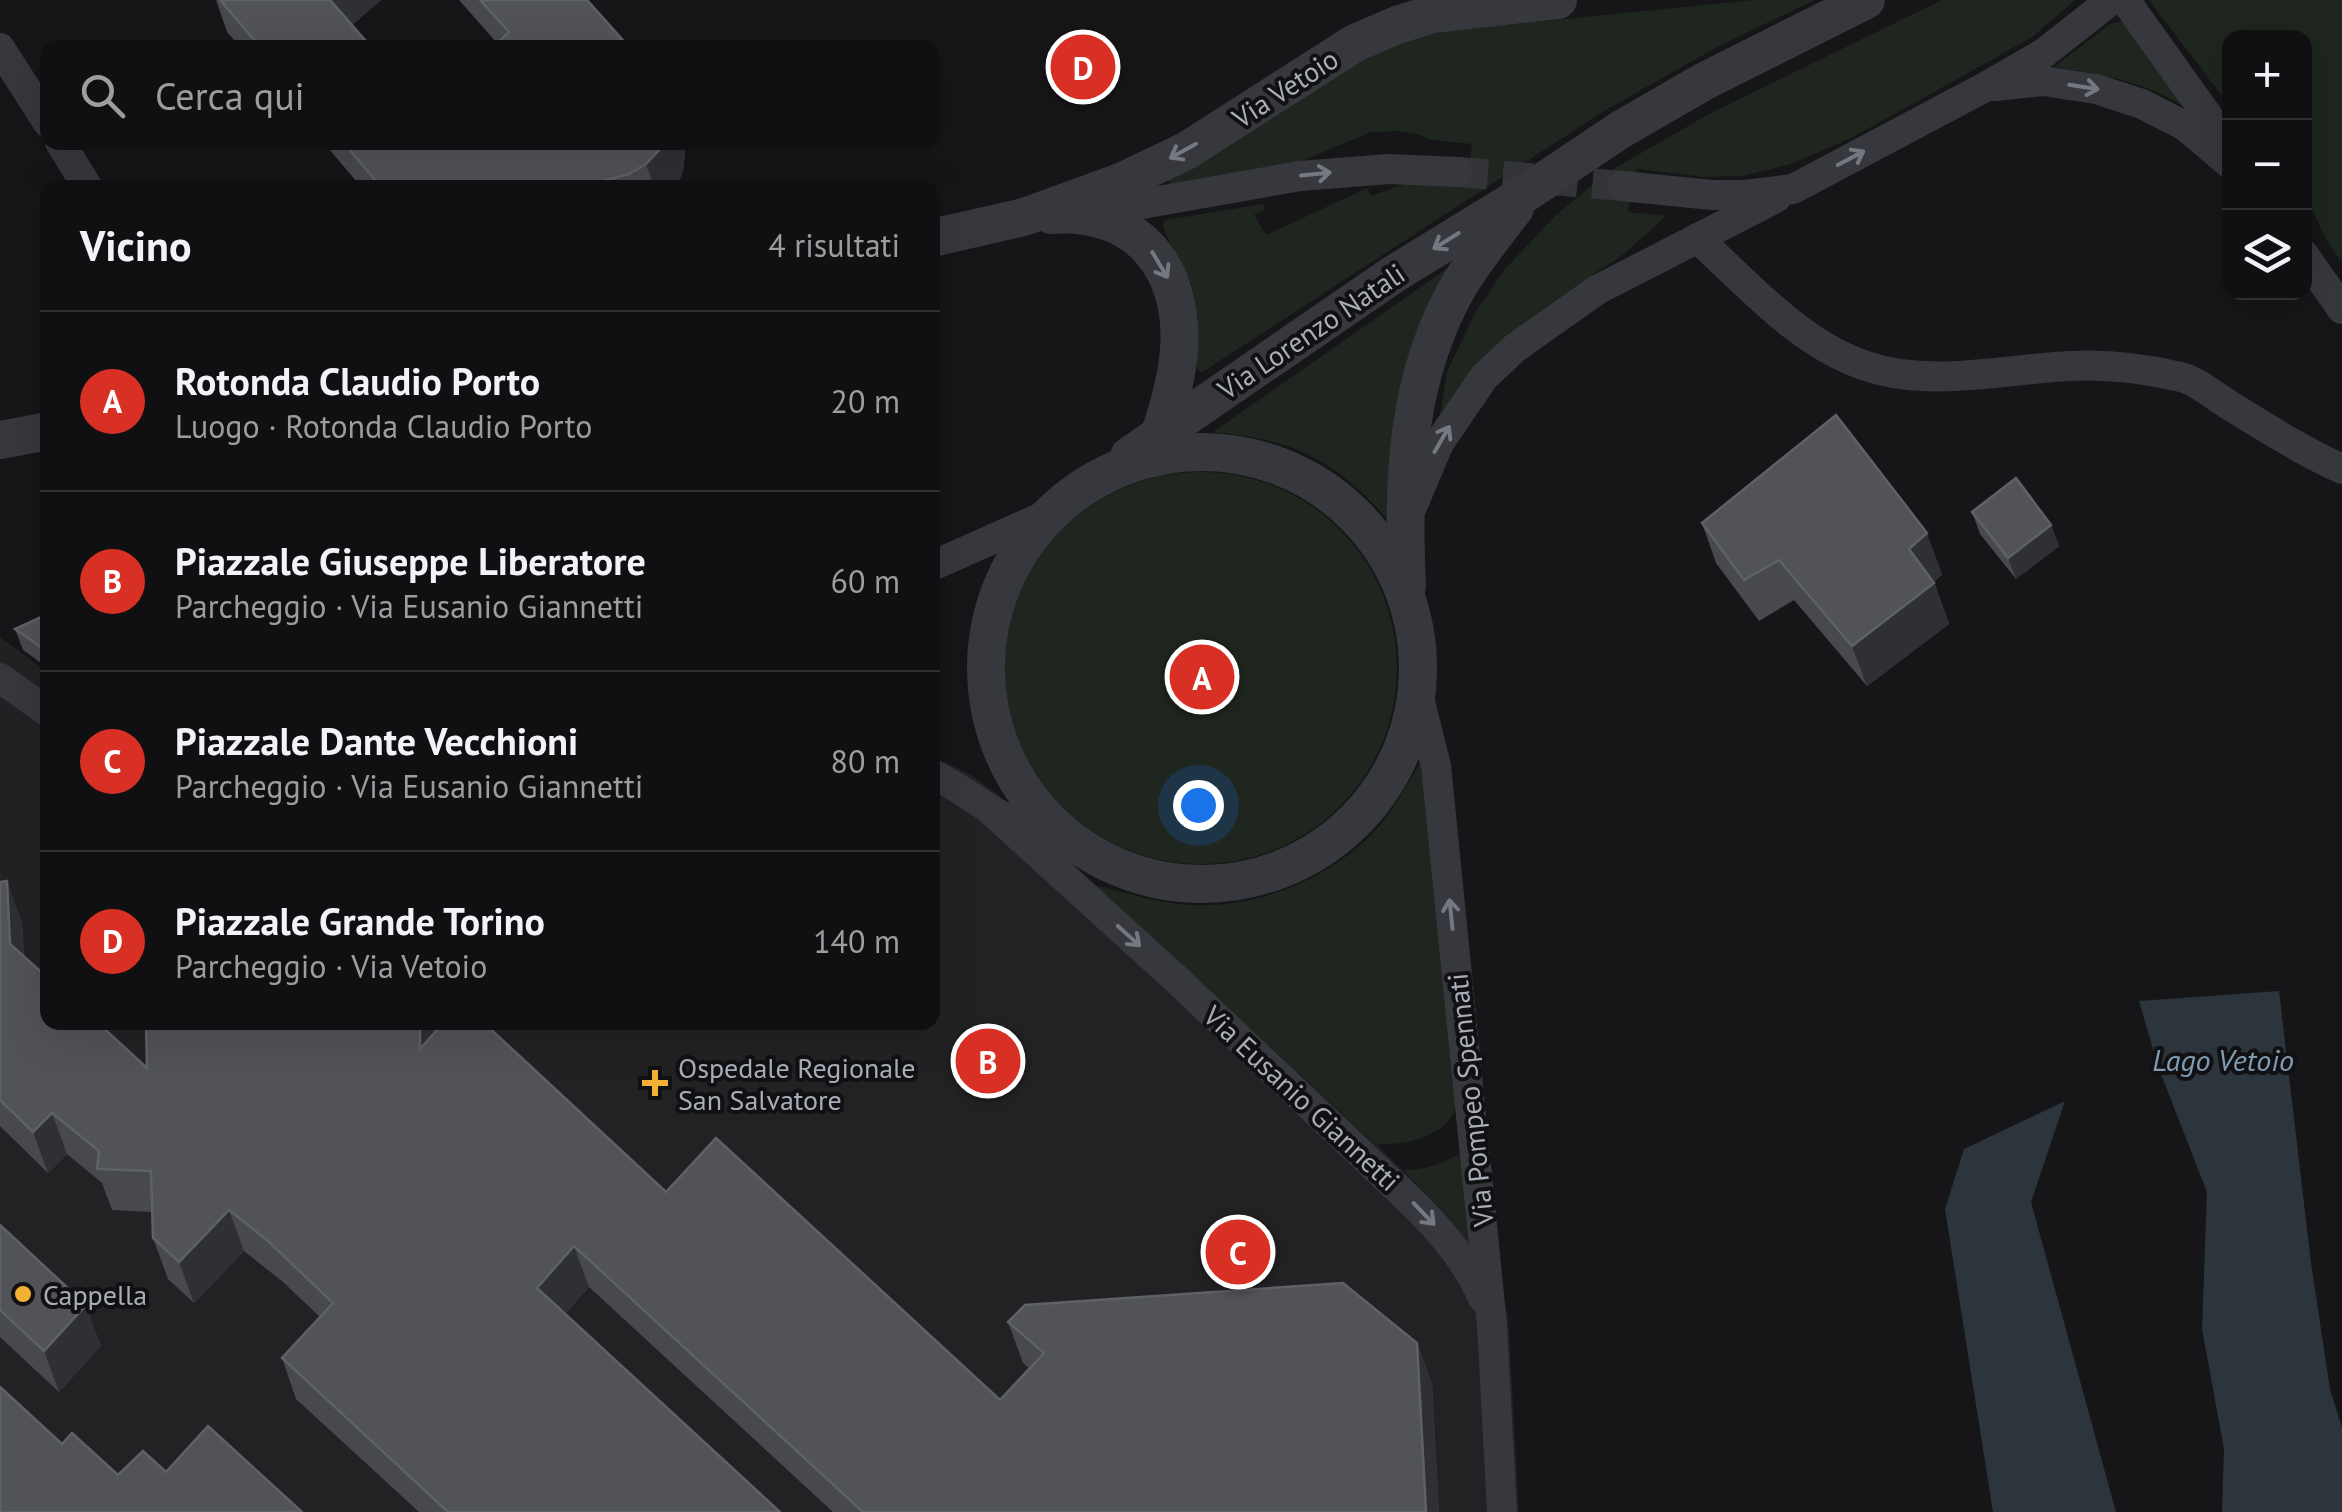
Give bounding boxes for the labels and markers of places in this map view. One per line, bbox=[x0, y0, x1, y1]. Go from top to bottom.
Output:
pin: D bbox=[1050, 30, 1116, 104]
pin: A bbox=[1170, 640, 1234, 714]
pin: B bbox=[956, 1024, 1020, 1098]
place label: Ospedale Regionale San Salvatore bbox=[678, 1049, 916, 1118]
marker: Ospedale Regionale San Salvatore bbox=[642, 1070, 668, 1096]
pin: C bbox=[1206, 1214, 1270, 1290]
place label: Cappella bbox=[43, 1276, 147, 1313]
marker: Cappella bbox=[12, 1283, 34, 1305]

